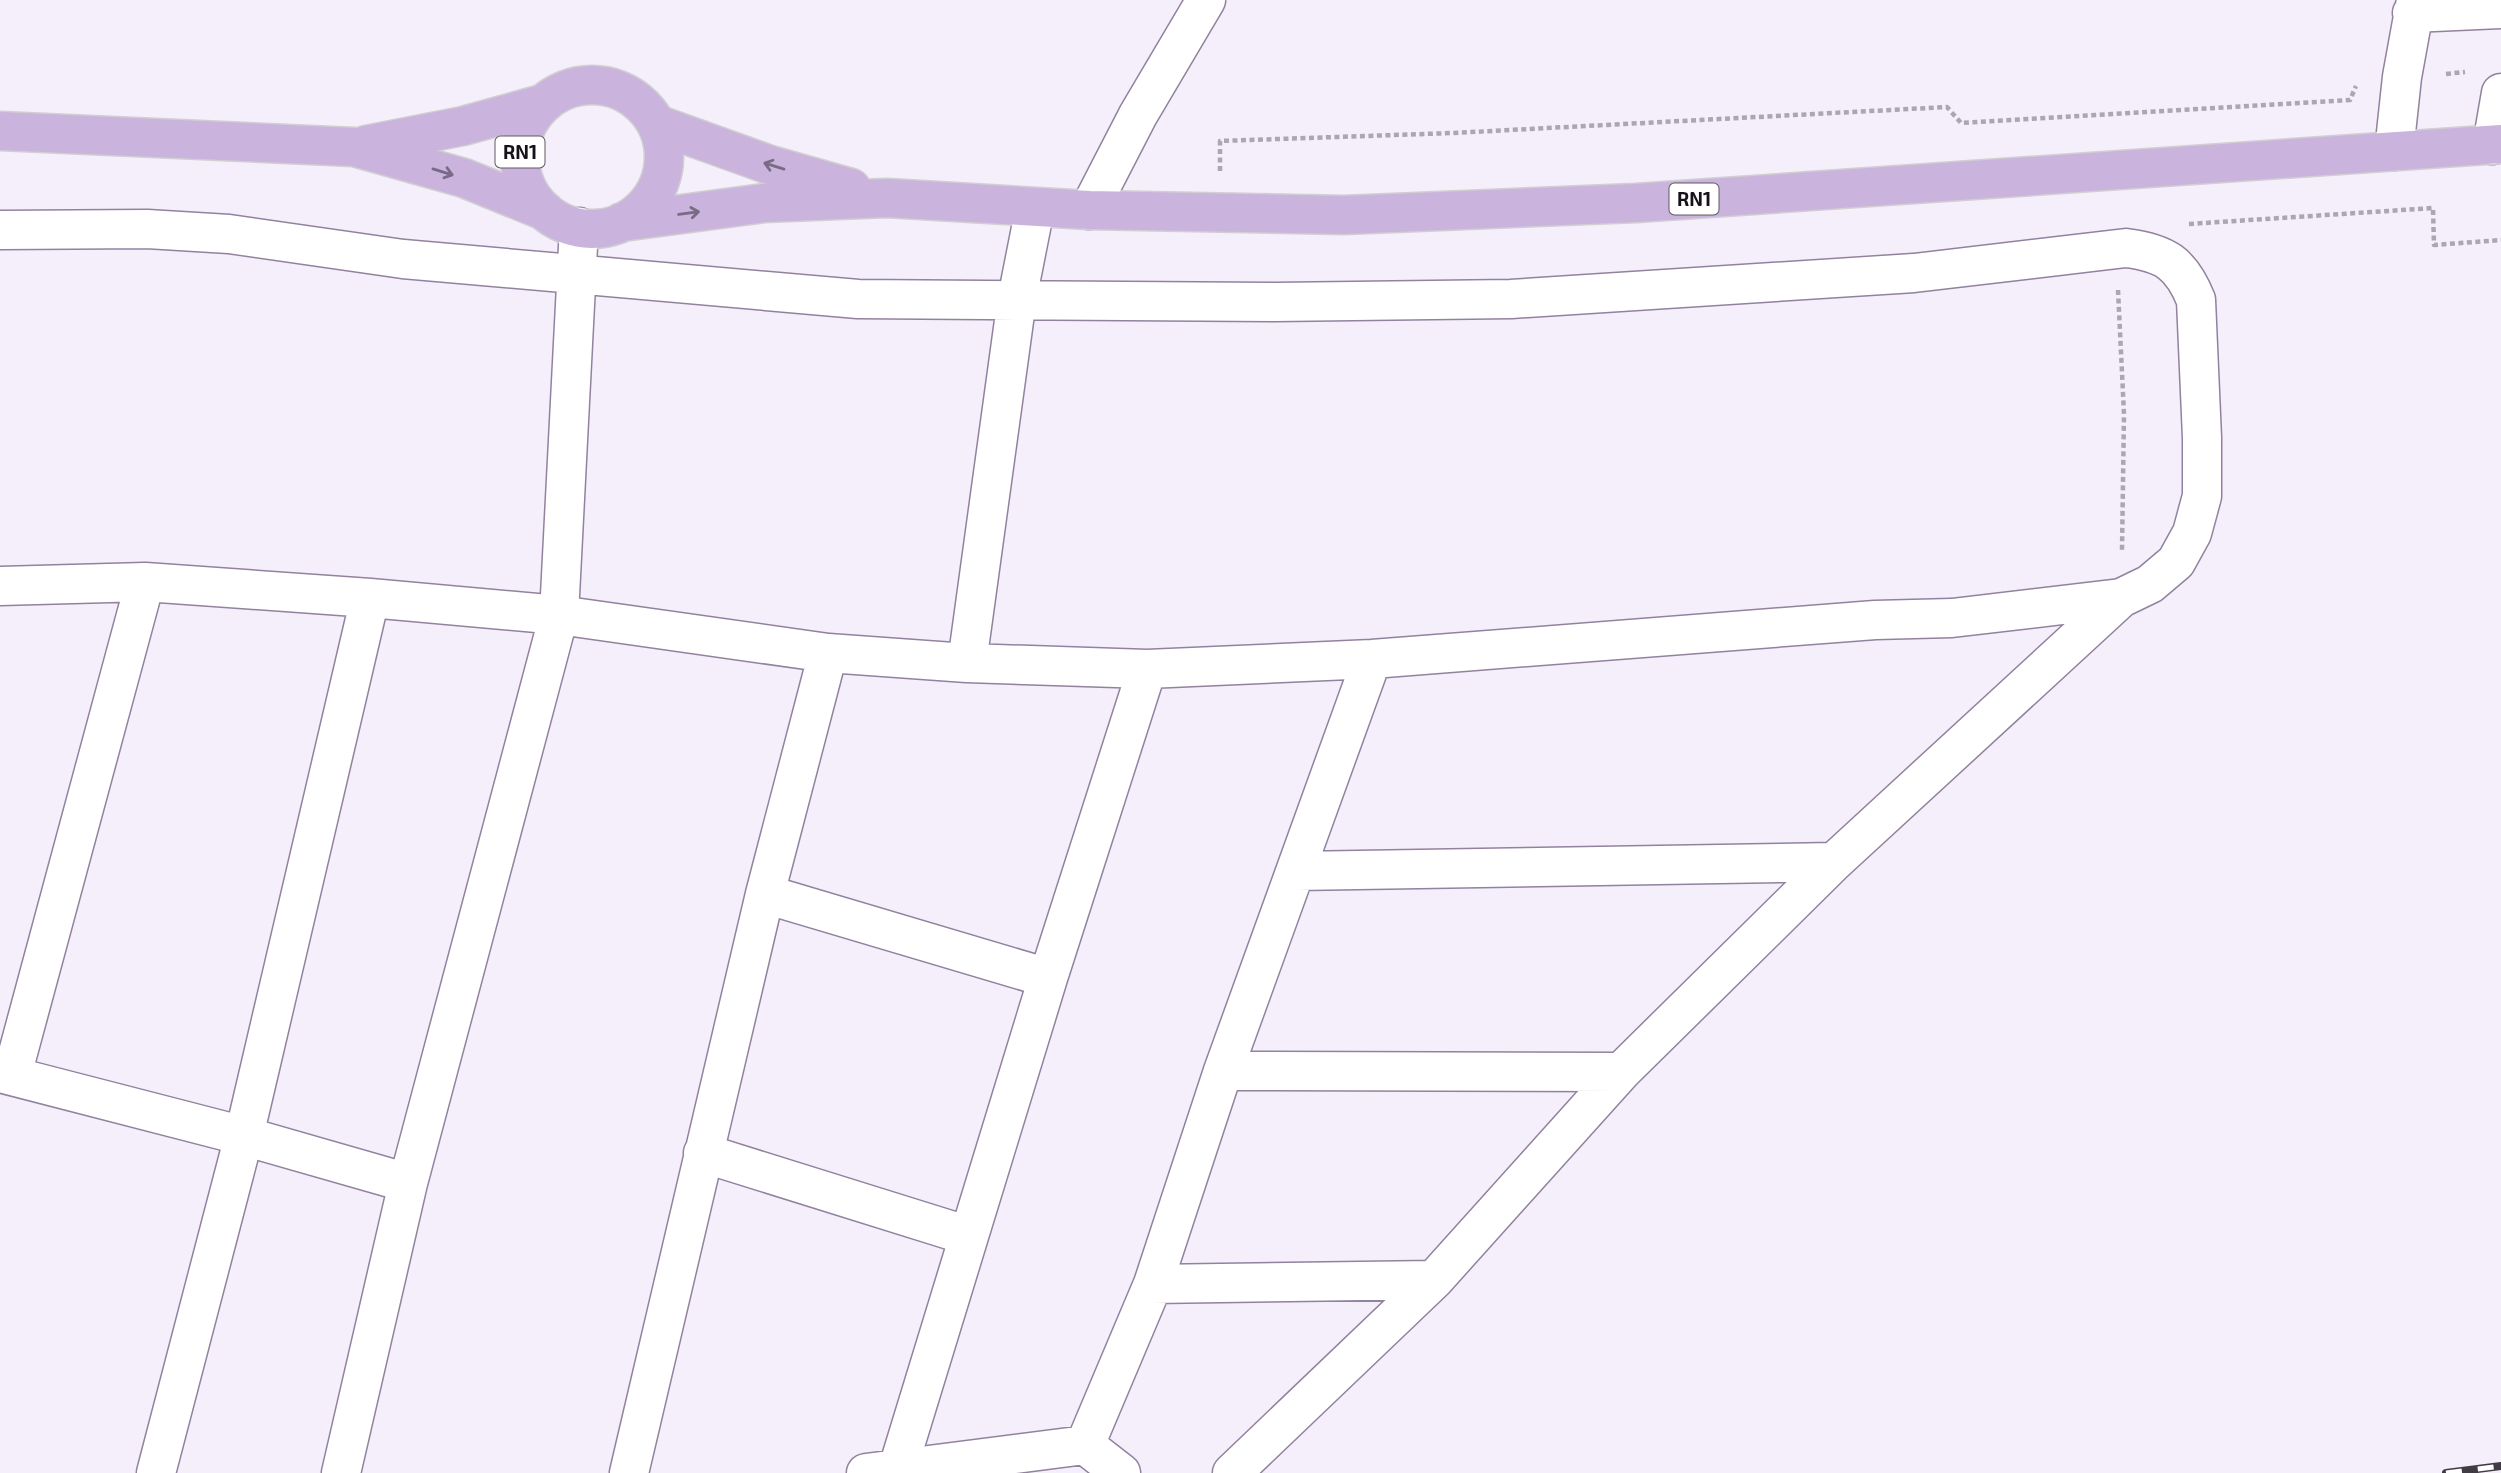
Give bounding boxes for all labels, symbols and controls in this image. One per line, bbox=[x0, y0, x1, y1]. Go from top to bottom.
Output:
road number: RN1 bbox=[496, 136, 544, 168]
one-way arrow bbox=[763, 159, 785, 172]
one-way arrow bbox=[432, 167, 454, 179]
road number: RN1 bbox=[1670, 183, 1718, 214]
one-way arrow bbox=[677, 206, 700, 219]

